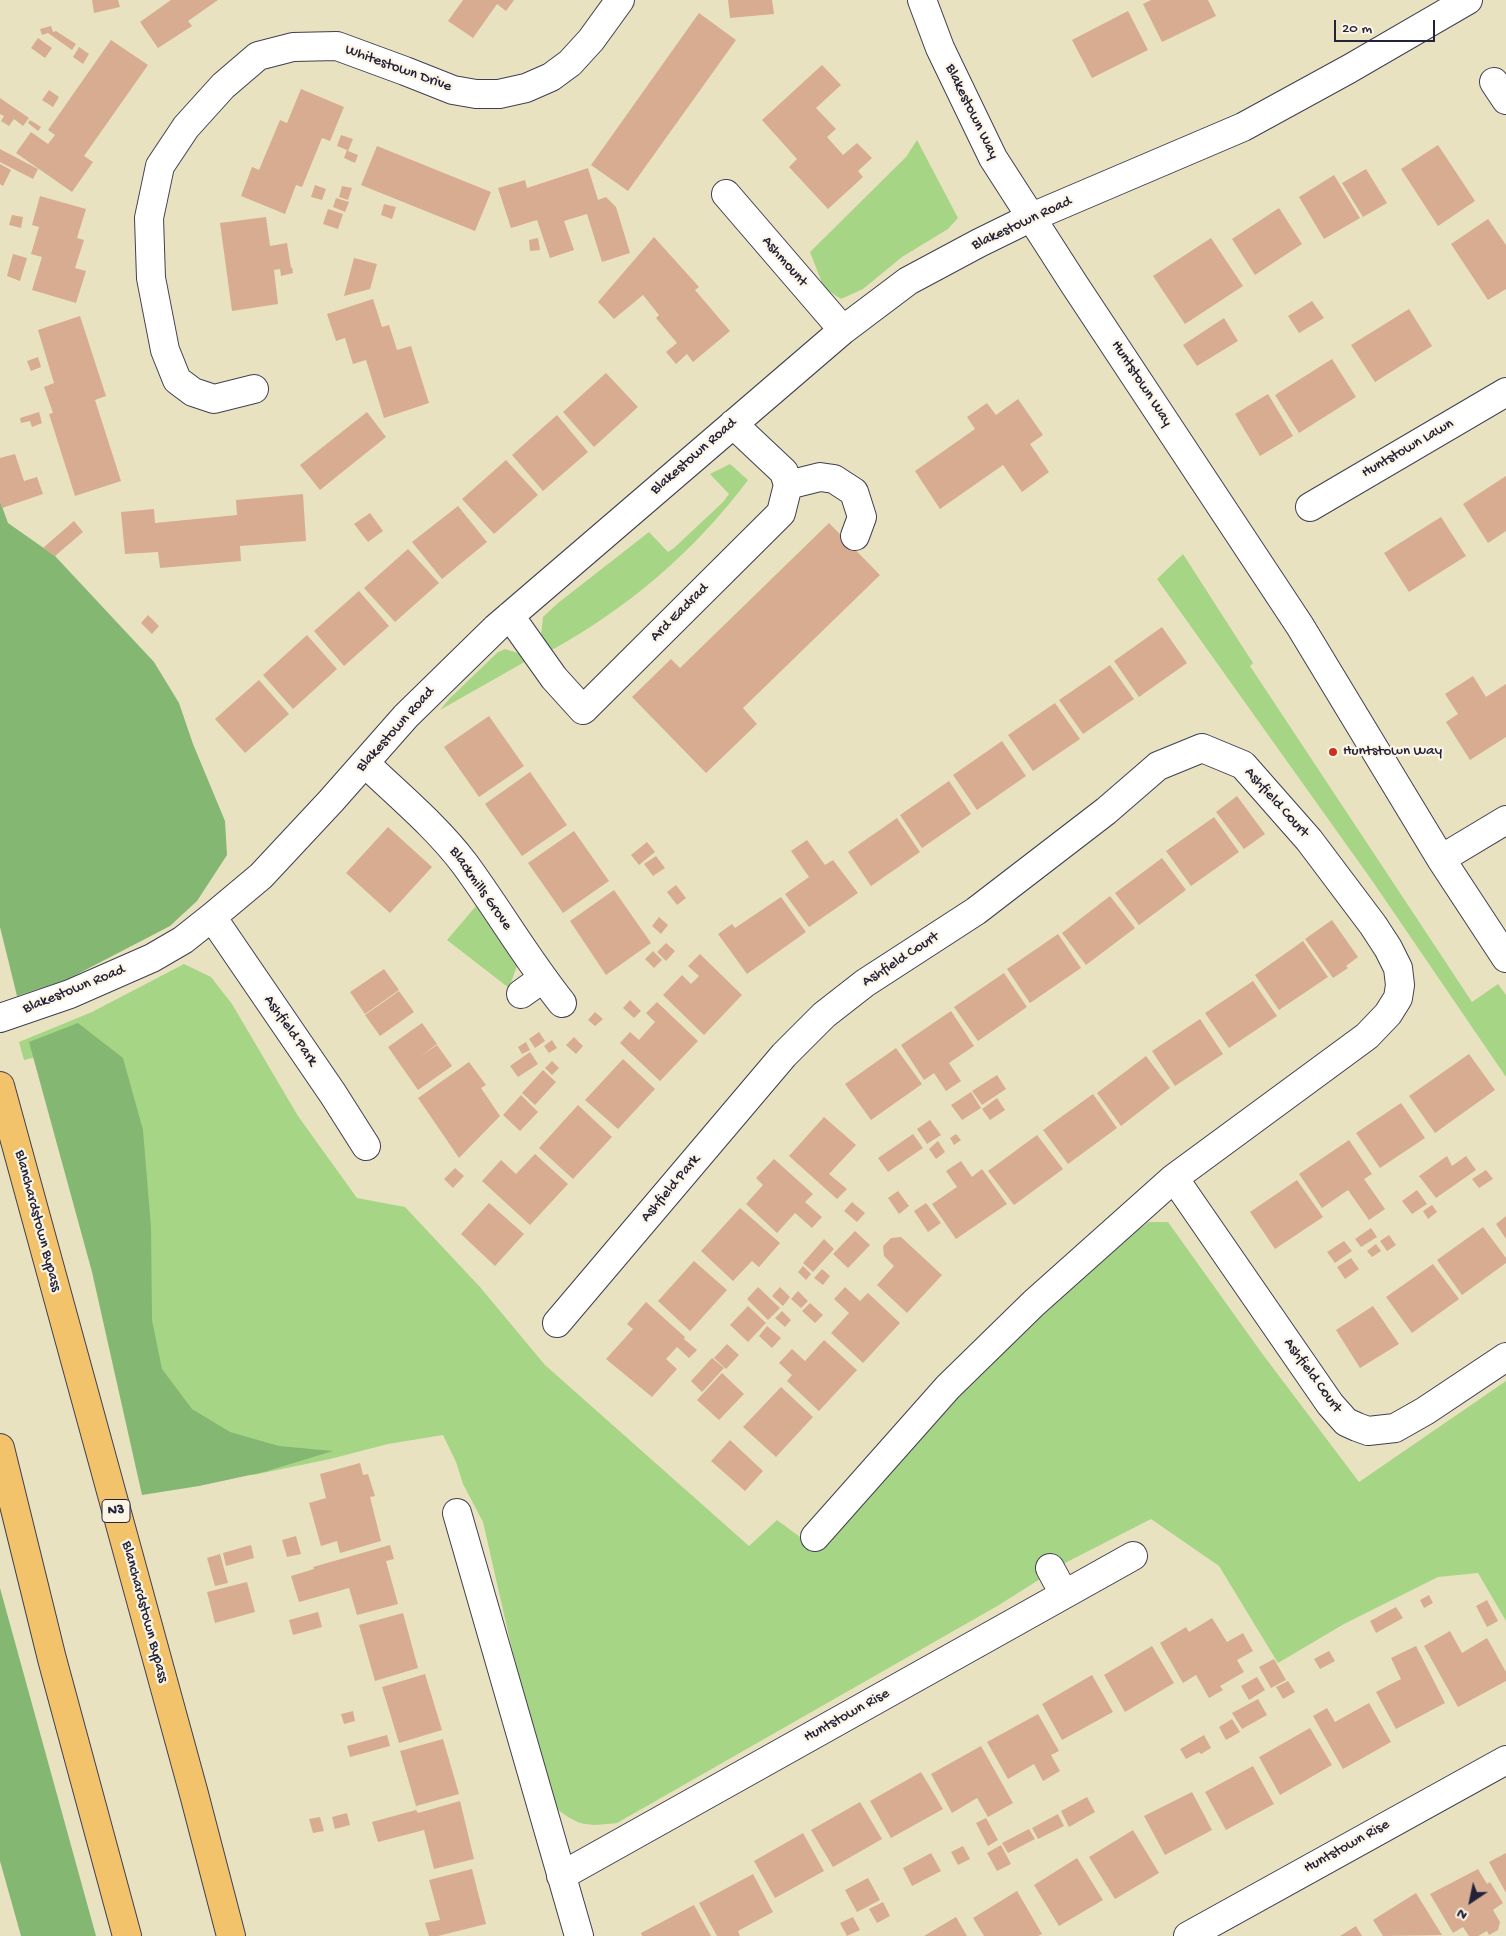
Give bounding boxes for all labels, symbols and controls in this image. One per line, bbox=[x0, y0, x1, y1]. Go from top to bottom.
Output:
scale bar bbox=[1336, 10, 1437, 42]
text: 20 m bbox=[1342, 20, 1372, 38]
street label: Whitestown Drive bbox=[342, 41, 454, 97]
street label: Blakestown Way bbox=[940, 61, 1002, 163]
street label: Blakestown Road bbox=[969, 193, 1075, 255]
street label: Ashmount bbox=[757, 233, 811, 291]
street label: Huntstown Way bbox=[1106, 338, 1176, 430]
street label: Blakestown Road bbox=[647, 415, 741, 499]
street label: Huntstown Lawn bbox=[1359, 415, 1457, 483]
street label: Ard Eadrad bbox=[647, 580, 713, 646]
street label: Blakestown Road bbox=[353, 684, 439, 776]
place label: Huntstown Way bbox=[1343, 743, 1442, 761]
marker: Huntstown Way bbox=[1327, 746, 1339, 758]
street label: Ashfield Court bbox=[1240, 764, 1312, 842]
street label: Blackmills Grove bbox=[445, 844, 515, 934]
street label: Ashfield Court bbox=[859, 928, 943, 992]
street label: Blakestown Road bbox=[20, 961, 128, 1019]
street label: Ashfield Park bbox=[259, 992, 321, 1070]
street label: Blanchardstown Bypass bbox=[9, 1148, 65, 1294]
street label: Ashfield Park bbox=[638, 1152, 704, 1226]
street label: Ashfield Court bbox=[1279, 1335, 1345, 1417]
road number: N3 bbox=[102, 1500, 130, 1522]
street label: Blanchardstown Bypass bbox=[116, 1539, 172, 1685]
street label: Huntstown Rise bbox=[801, 1685, 893, 1747]
street label: Huntstown Rise bbox=[1301, 1816, 1393, 1878]
north arrow bbox=[1446, 1876, 1496, 1926]
text: N bbox=[1454, 1904, 1471, 1923]

